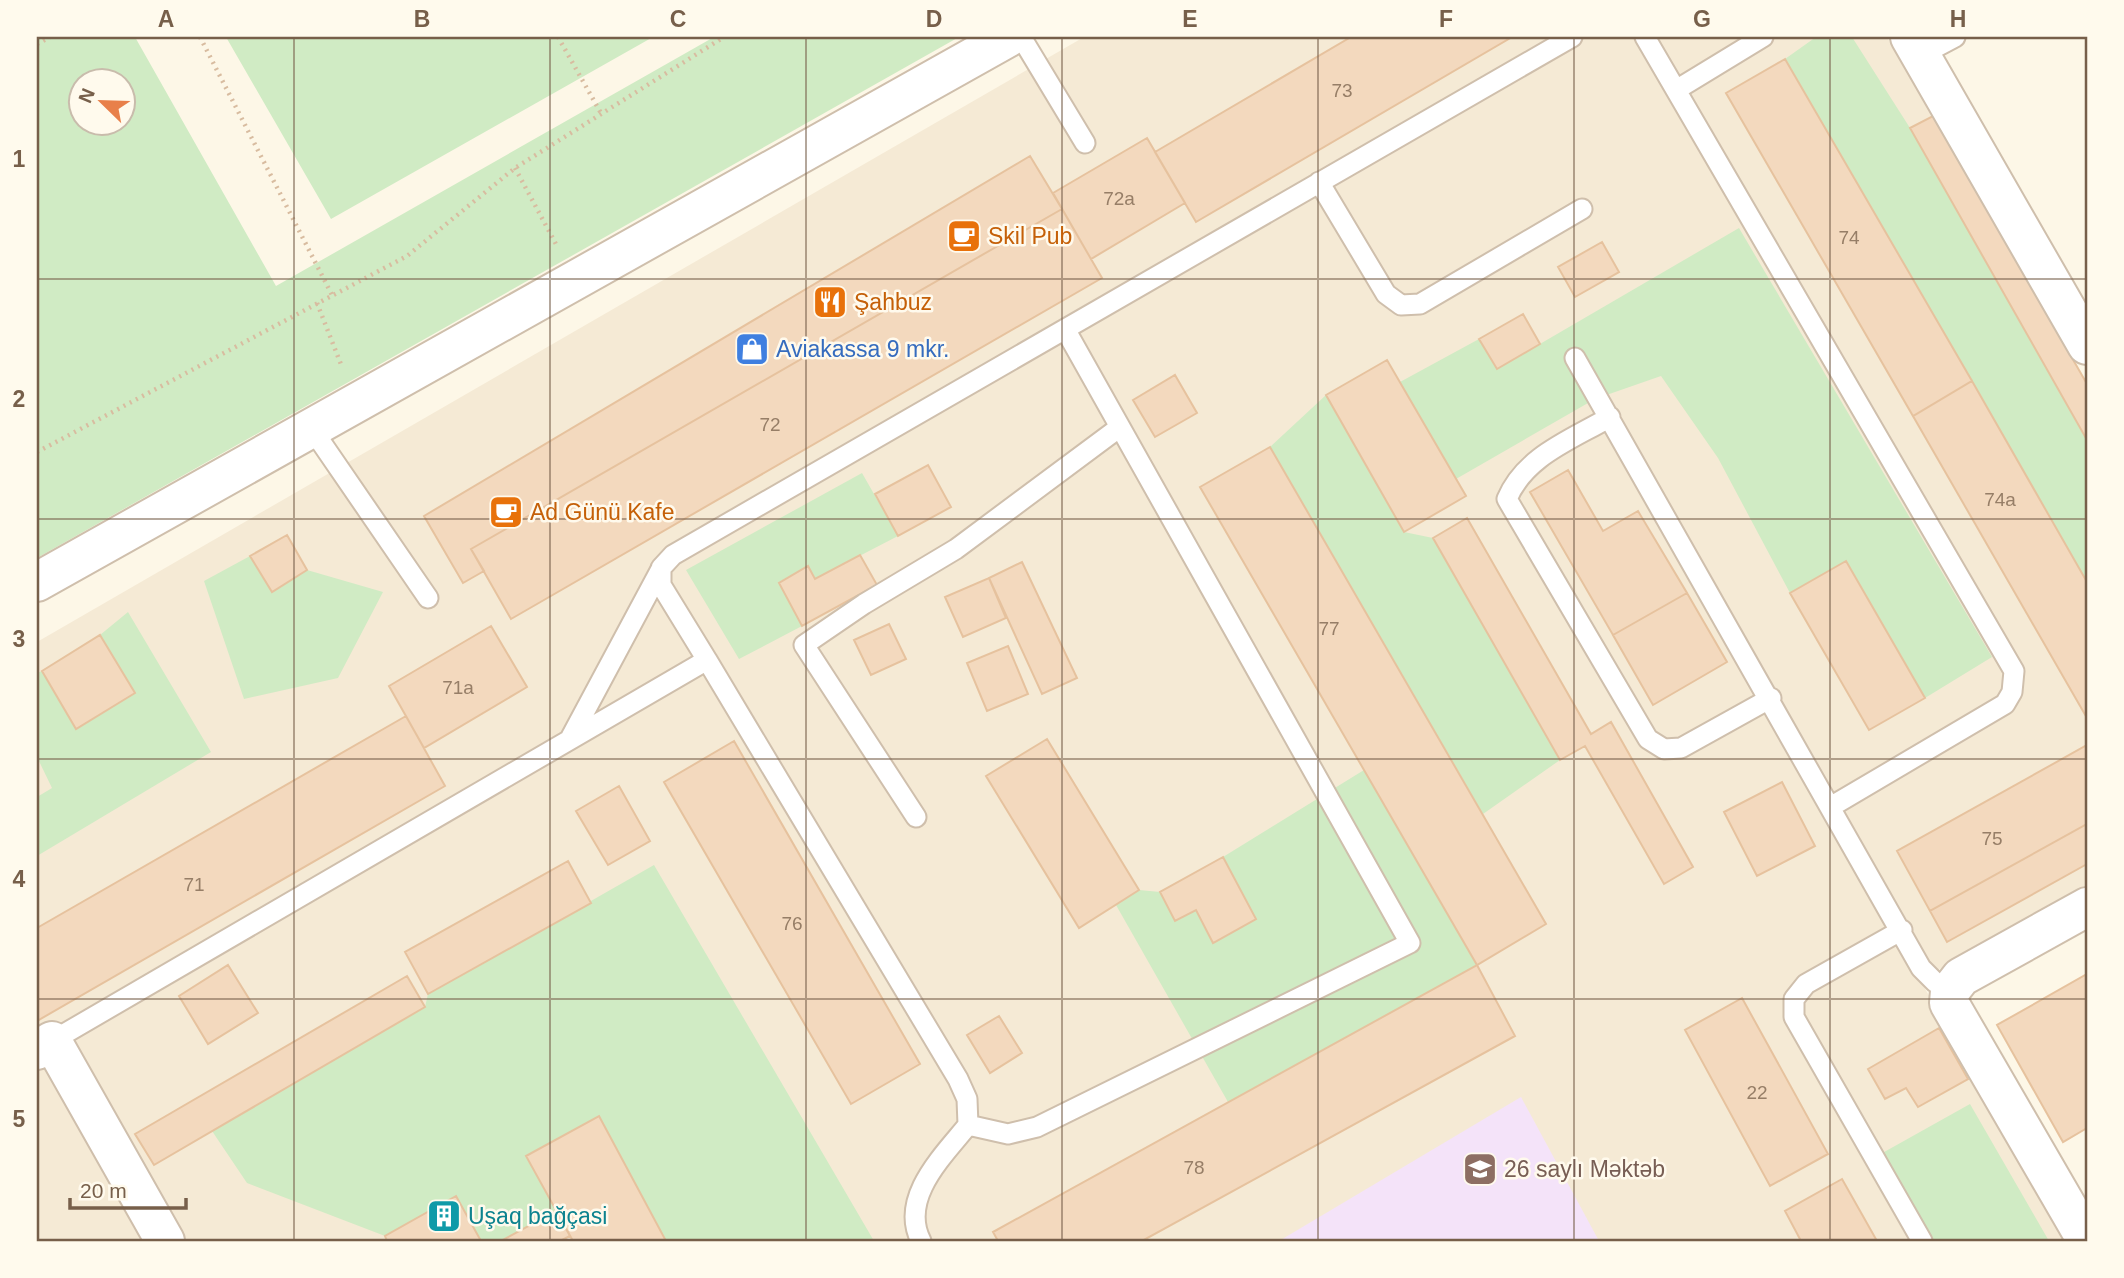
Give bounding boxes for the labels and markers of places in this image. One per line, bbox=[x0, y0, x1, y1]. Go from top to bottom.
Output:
cafe icon: Skil Pub bbox=[945, 217, 983, 255]
place label: Skil Pub bbox=[988, 223, 1072, 249]
restaurant icon: Şahbuz bbox=[811, 283, 849, 321]
place label: Şahbuz bbox=[854, 289, 932, 315]
shop icon: Aviakassa 9 mkr. bbox=[733, 330, 771, 368]
place label: Aviakassa 9 mkr. bbox=[776, 336, 949, 362]
cafe icon: Ad Günü Kafe bbox=[487, 493, 525, 531]
place label: Ad Günü Kafe bbox=[530, 499, 675, 525]
school or university icon: 26 saylı Məktəb bbox=[1461, 1150, 1499, 1188]
place label: 26 saylı Məktəb bbox=[1504, 1156, 1665, 1182]
building icon: Uşaq bağçasi bbox=[425, 1197, 463, 1235]
place label: Uşaq bağçasi bbox=[468, 1203, 607, 1229]

